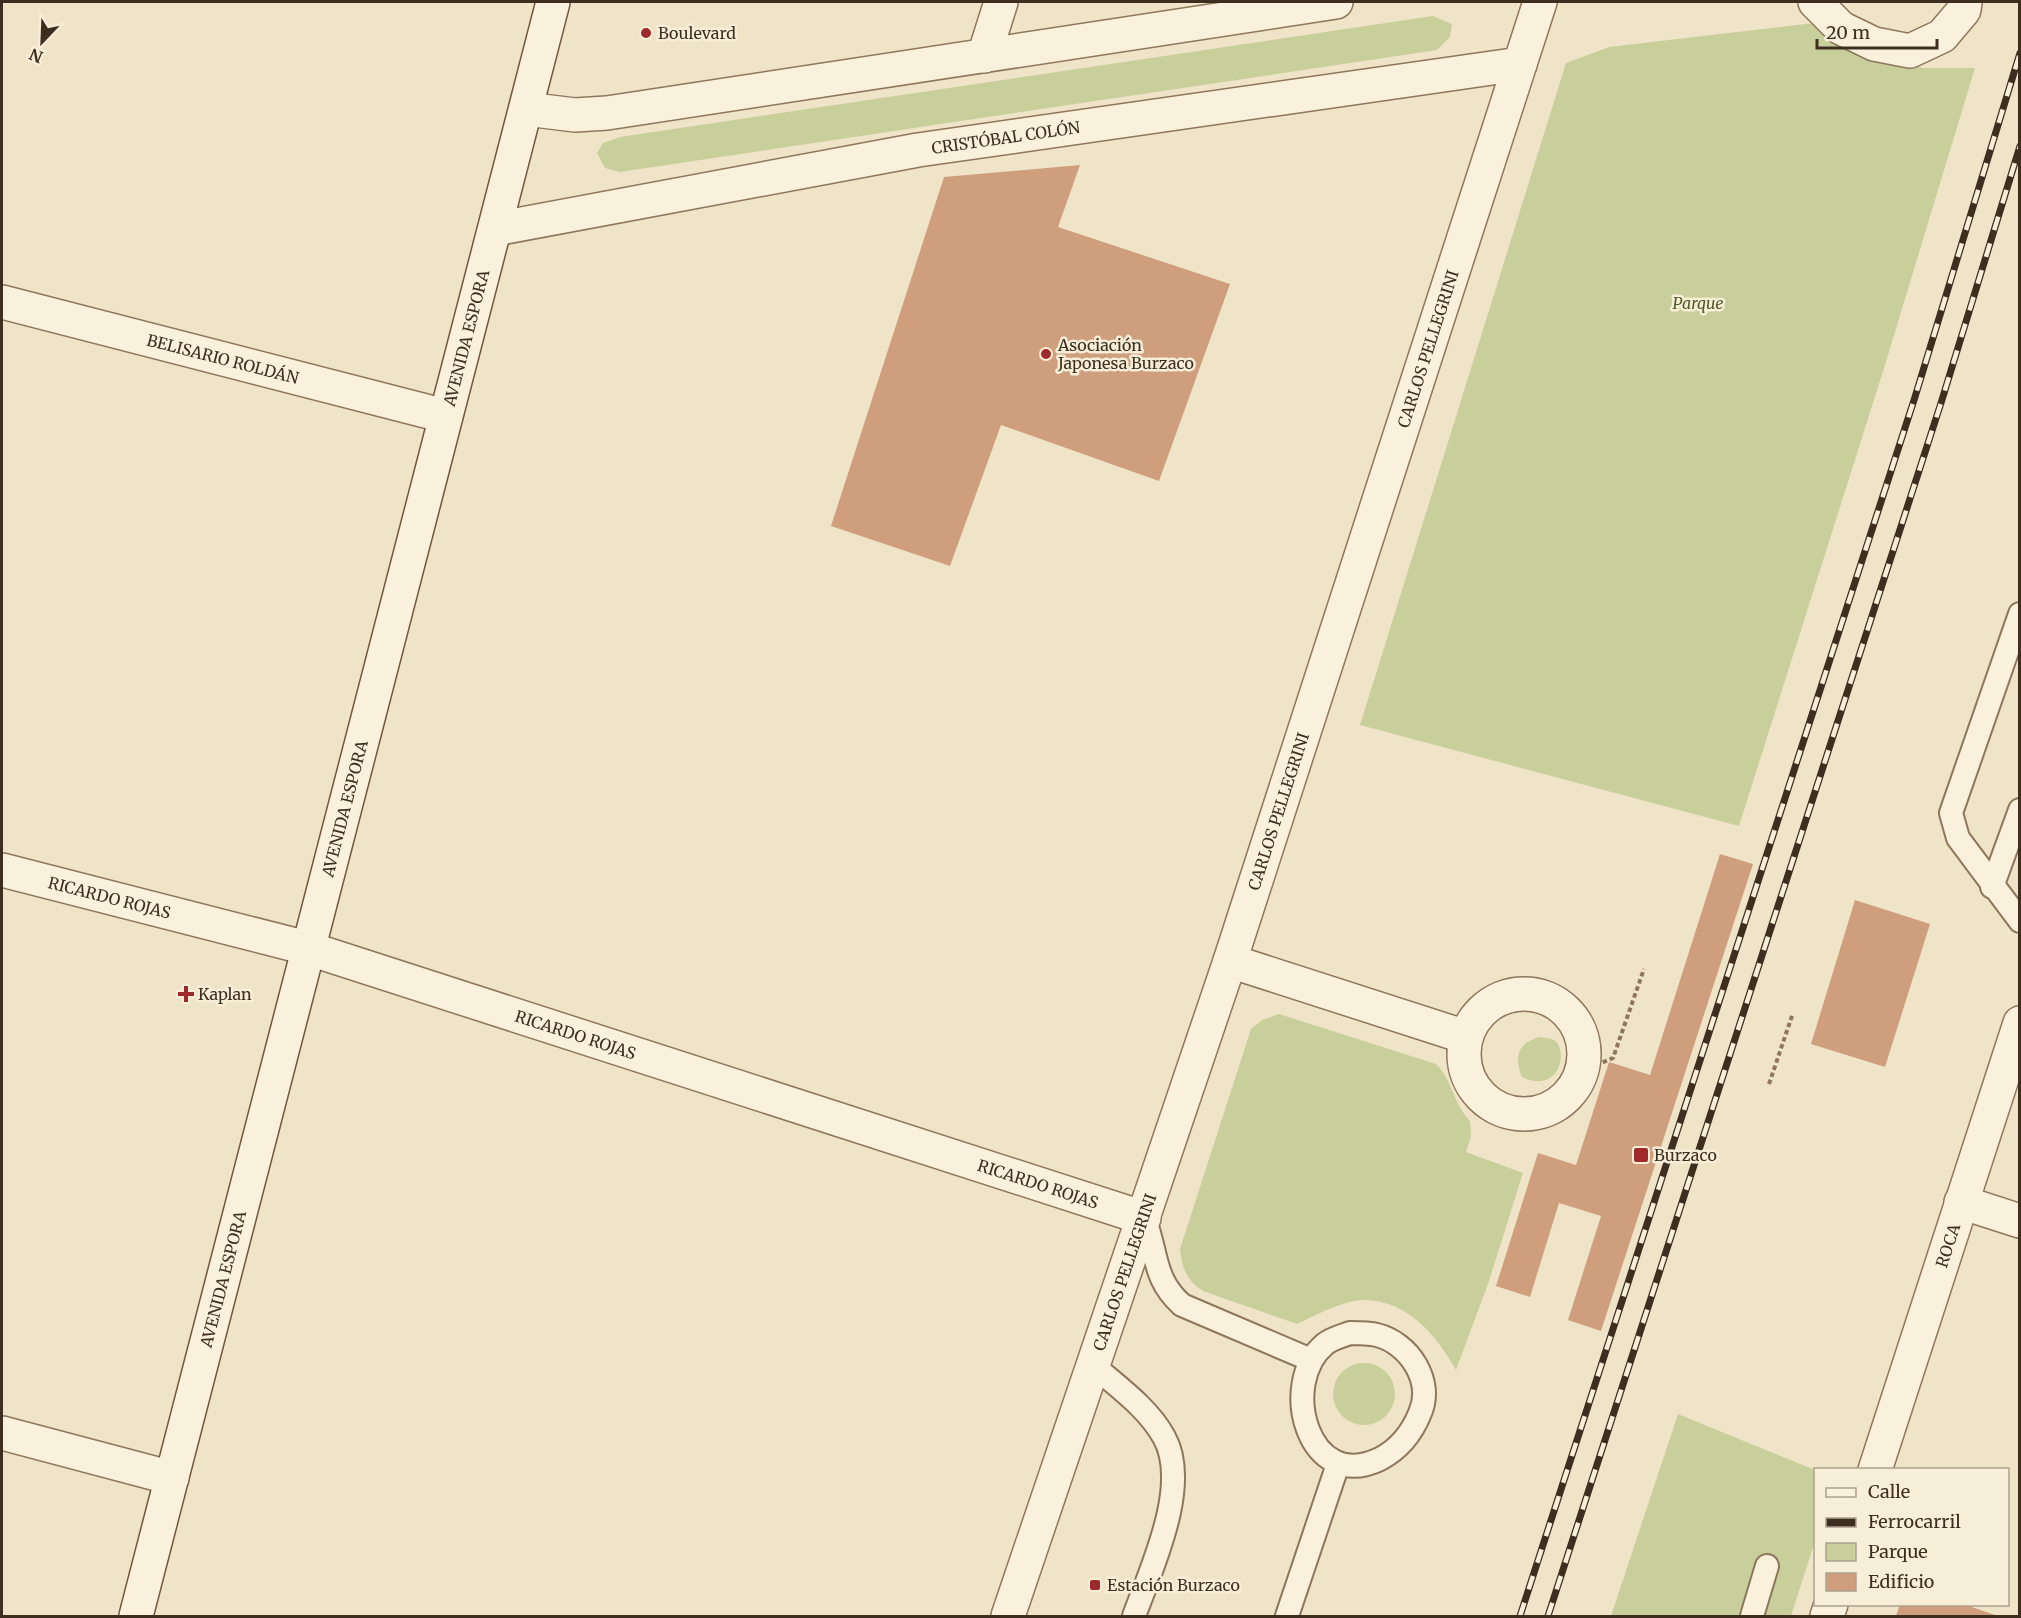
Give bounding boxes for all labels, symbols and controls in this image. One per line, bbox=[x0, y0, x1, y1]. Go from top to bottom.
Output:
north arrow bbox=[12, 12, 72, 72]
scale bar bbox=[1817, 12, 1937, 50]
text: 20 m bbox=[1826, 21, 1870, 44]
place label: Boulevard bbox=[658, 23, 736, 43]
marker: Boulevard bbox=[639, 26, 653, 40]
text: N bbox=[26, 44, 46, 67]
street label: CRISTÓBAL COLÓN bbox=[930, 117, 1082, 158]
street label: AVENIDA ESPORA bbox=[439, 267, 494, 409]
street label: CARLOS PELLEGRINI bbox=[1393, 267, 1463, 430]
park label: Parque bbox=[1672, 293, 1724, 313]
street label: BELISARIO ROLDÁN bbox=[145, 330, 301, 388]
place label: Asociación Japonesa Burzaco bbox=[1057, 335, 1194, 373]
marker: Asociación Japonesa Burzaco bbox=[1039, 347, 1053, 361]
street label: CARLOS PELLEGRINI bbox=[1244, 730, 1313, 893]
street label: AVENIDA ESPORA bbox=[317, 737, 372, 880]
street label: RICARDO ROJAS bbox=[46, 872, 173, 923]
place label: Kaplan bbox=[198, 984, 252, 1004]
marker: Kaplan bbox=[179, 987, 193, 1001]
street label: RICARDO ROJAS bbox=[513, 1006, 638, 1063]
place label: Burzaco bbox=[1654, 1145, 1717, 1165]
marker: Burzaco bbox=[1632, 1146, 1650, 1164]
street label: RICARDO ROJAS bbox=[975, 1155, 1101, 1213]
street label: CARLOS PELLEGRINI bbox=[1089, 1191, 1160, 1353]
street label: AVENIDA ESPORA bbox=[196, 1208, 250, 1350]
street label: ROCA bbox=[1931, 1220, 1964, 1270]
legend bbox=[1814, 1468, 2009, 1606]
text: Calle bbox=[1868, 1480, 1910, 1503]
text: Ferrocarril bbox=[1868, 1510, 1961, 1533]
text: Parque bbox=[1868, 1540, 1928, 1563]
text: Edificio bbox=[1868, 1570, 1934, 1593]
place label: Estación Burzaco bbox=[1107, 1575, 1240, 1595]
marker: Estación Burzaco bbox=[1088, 1578, 1102, 1592]

